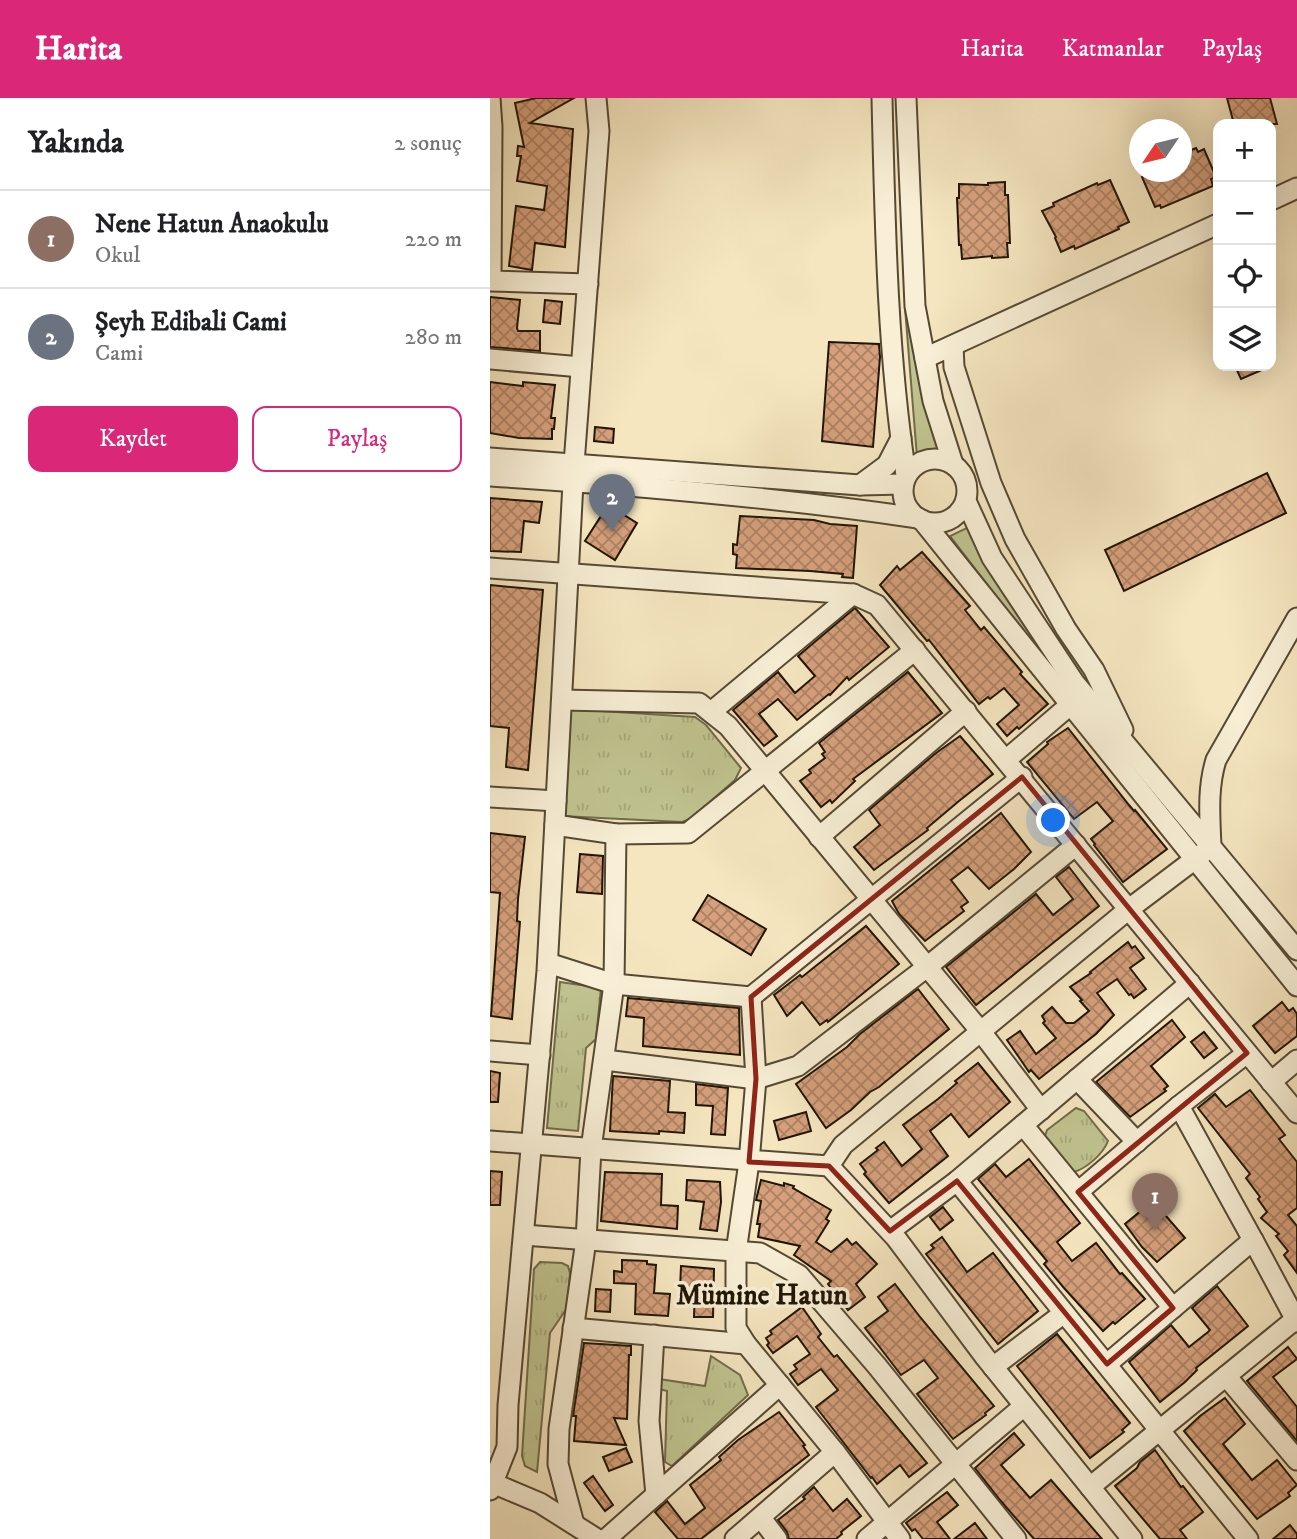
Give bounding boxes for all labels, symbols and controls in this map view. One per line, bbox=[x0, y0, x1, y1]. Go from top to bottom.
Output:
text: Harita bbox=[35, 29, 122, 70]
text: Harita bbox=[960, 34, 1024, 64]
text: Katmanlar bbox=[1062, 34, 1164, 64]
text: Paylaş bbox=[1202, 34, 1262, 64]
north arrow bbox=[1129, 119, 1192, 182]
map controls bbox=[1213, 119, 1276, 371]
button: + bbox=[1213, 119, 1276, 182]
text: Yakında bbox=[28, 125, 124, 162]
text: 2 sonuç bbox=[394, 129, 462, 158]
button: − bbox=[1213, 182, 1276, 245]
text: Nene Hatun Anaokulu bbox=[95, 208, 329, 241]
text: 1 bbox=[47, 225, 55, 254]
text: 220 m bbox=[405, 225, 462, 254]
text: Okul bbox=[95, 241, 140, 270]
button: locate bbox=[1213, 245, 1276, 308]
text: Şeyh Edibali Cami bbox=[95, 306, 287, 339]
button: layers bbox=[1213, 308, 1276, 371]
text: 2 bbox=[45, 323, 57, 352]
text: 280 m bbox=[405, 323, 462, 352]
text: Cami bbox=[95, 339, 143, 368]
button: Kaydet bbox=[28, 406, 238, 472]
button: Paylaş bbox=[252, 406, 462, 472]
pin: 2 bbox=[589, 474, 635, 532]
your location bbox=[1036, 803, 1070, 837]
pin: 1 bbox=[1132, 1173, 1178, 1231]
district label: Mümine Hatun bbox=[676, 1278, 848, 1313]

